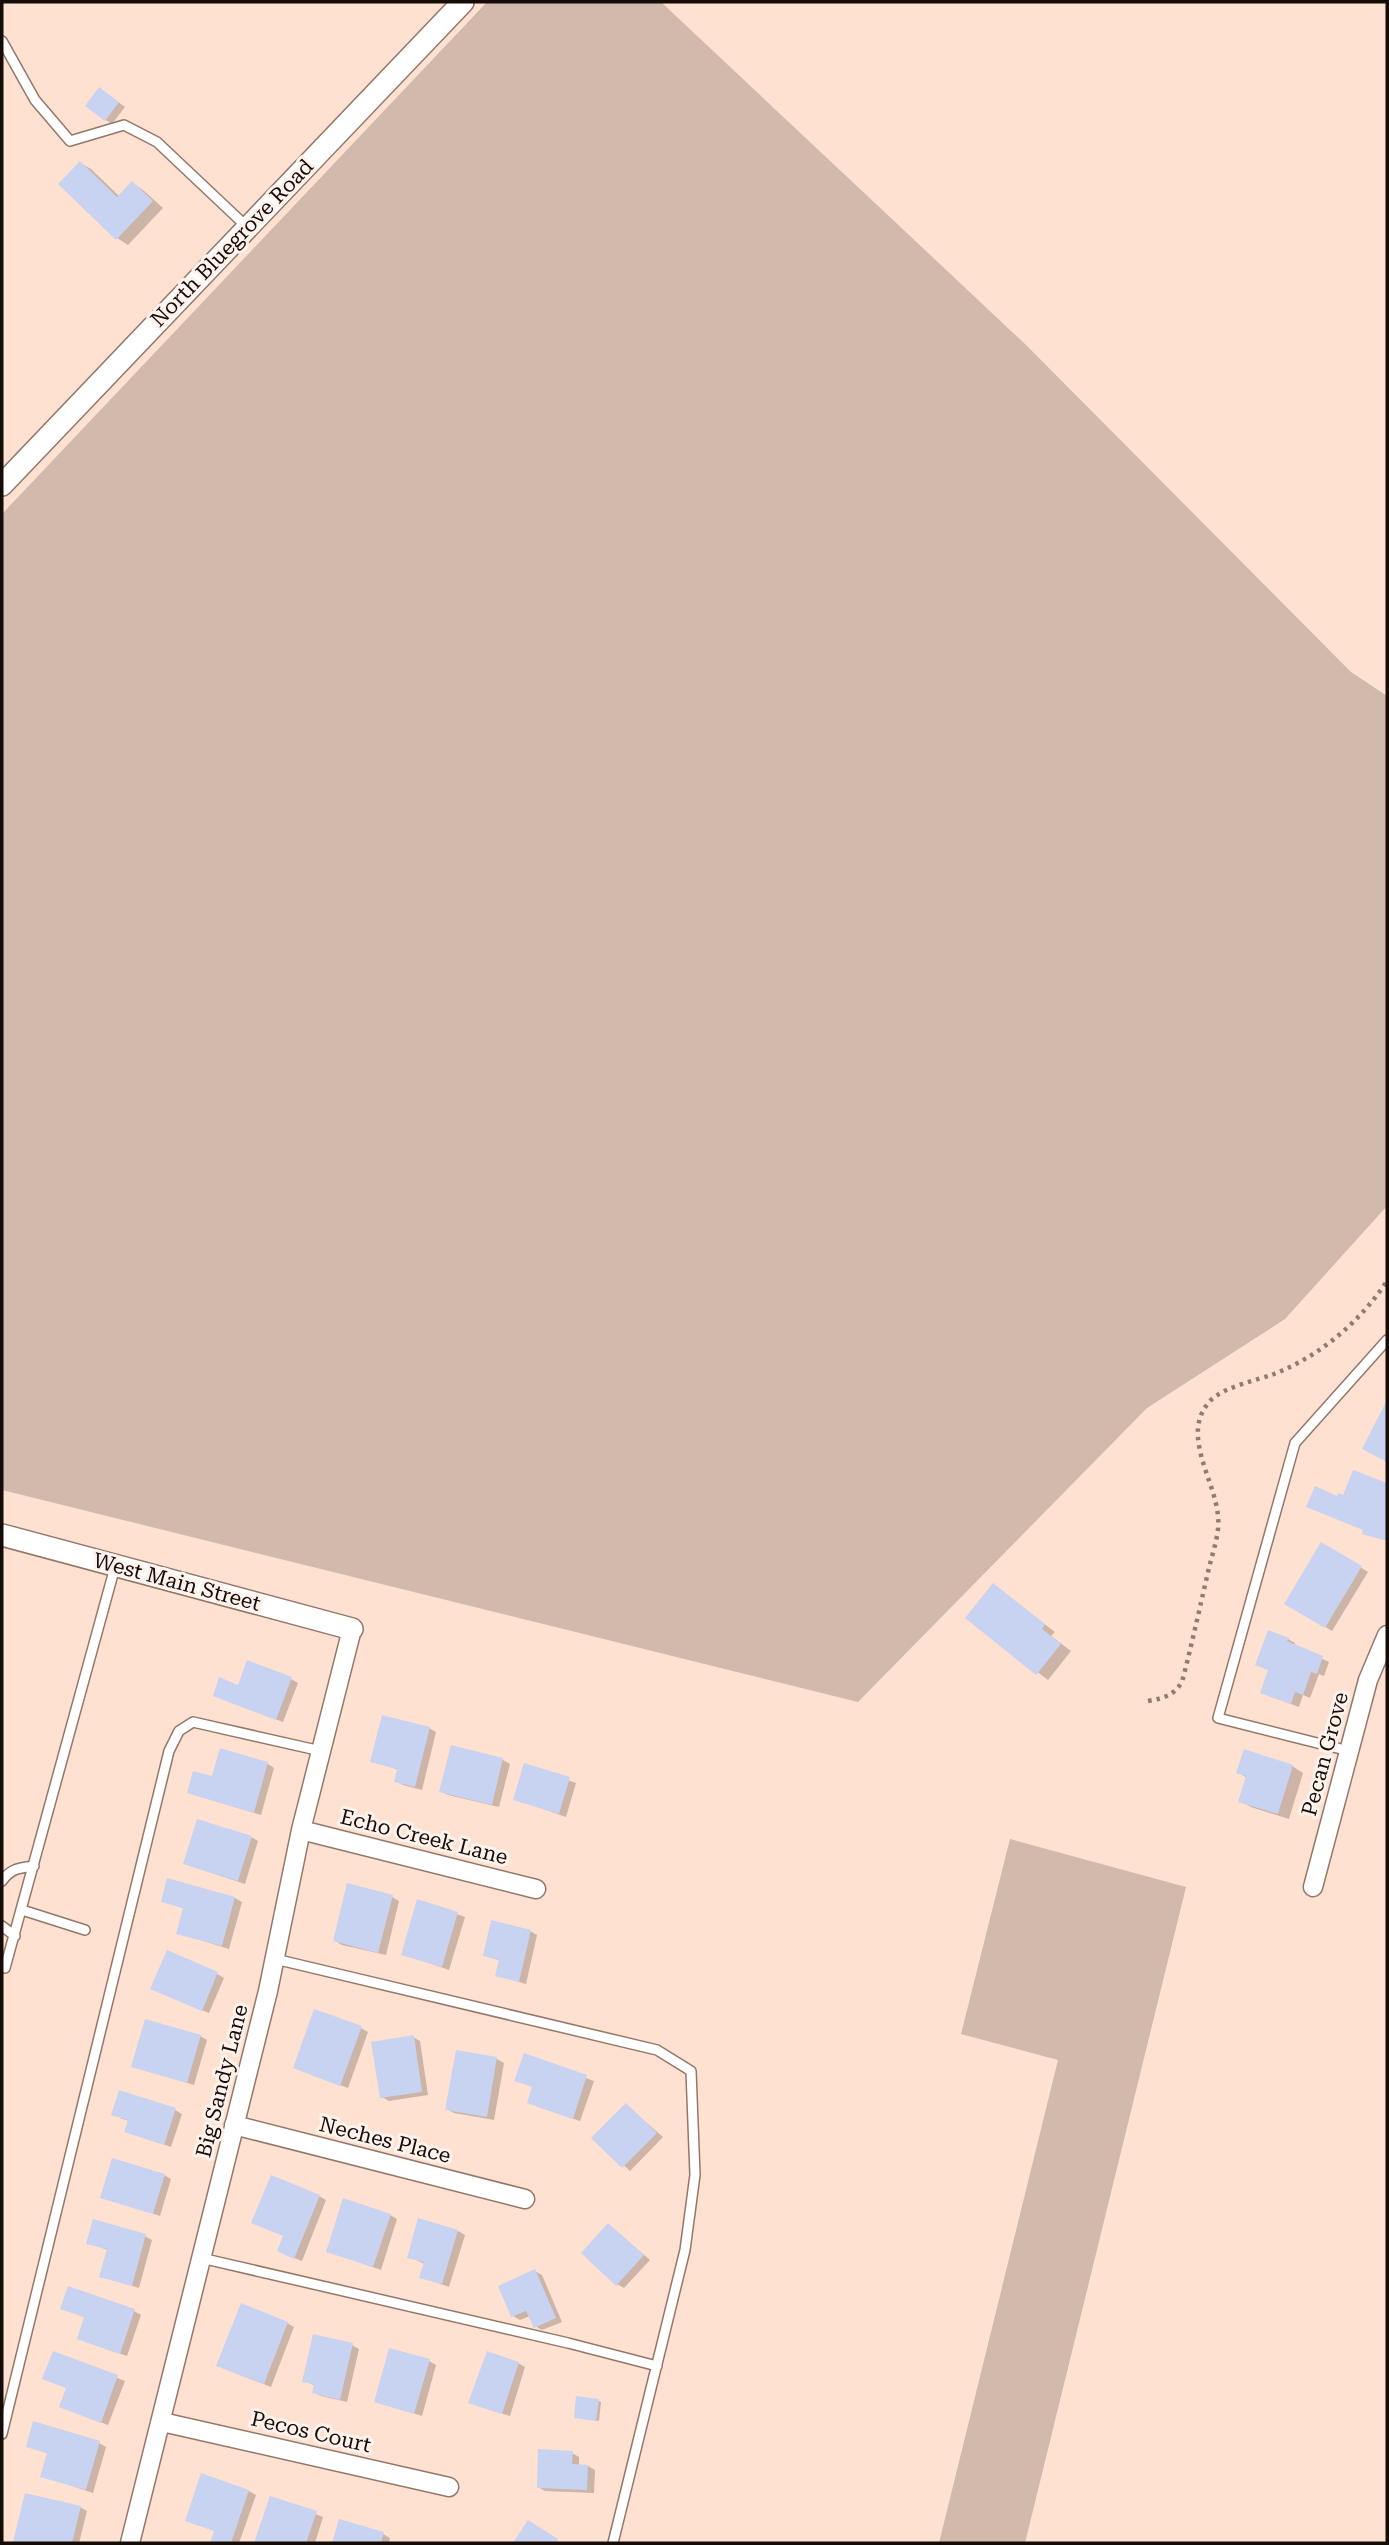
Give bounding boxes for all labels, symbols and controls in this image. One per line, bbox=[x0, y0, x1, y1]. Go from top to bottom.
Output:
street label: North Bluegrove Road bbox=[146, 154, 319, 332]
street label: West Main Street bbox=[91, 1548, 263, 1616]
street label: Pecan Grove bbox=[1297, 1689, 1353, 1819]
street label: Echo Creek Lane bbox=[338, 1805, 510, 1869]
street label: Big Sandy Lane bbox=[191, 2002, 253, 2160]
street label: Neches Place bbox=[317, 2112, 453, 2168]
street label: Pecos Court bbox=[249, 2407, 374, 2458]

